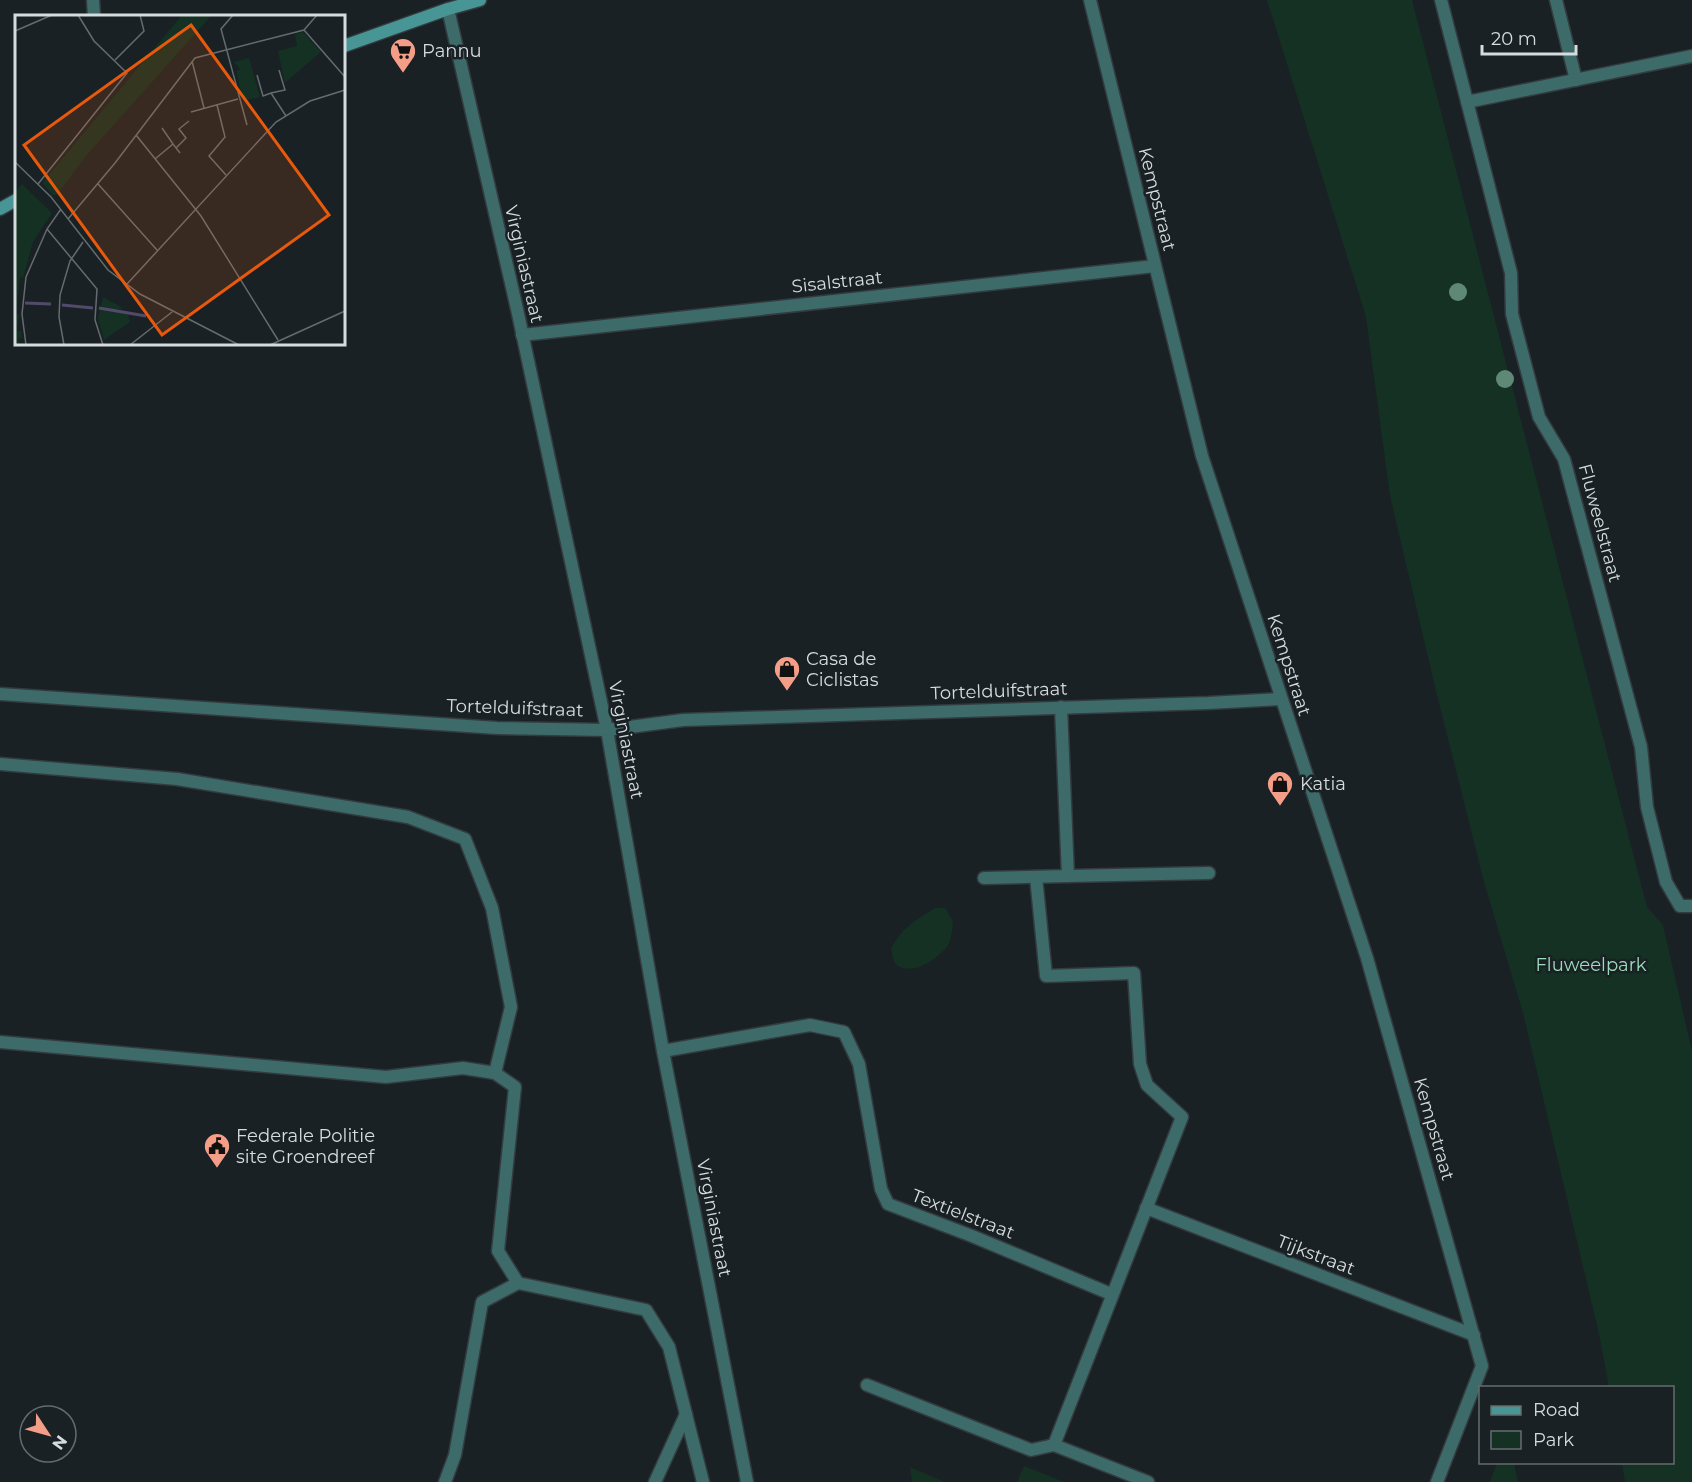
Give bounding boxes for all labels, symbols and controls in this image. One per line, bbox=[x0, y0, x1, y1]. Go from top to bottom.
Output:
inset map bbox=[15, 15, 345, 345]
scale bar bbox=[1482, 18, 1576, 56]
text: 20 m bbox=[1491, 28, 1537, 50]
supermarket icon: Pannu bbox=[388, 36, 418, 74]
place label: Pannu bbox=[422, 40, 482, 62]
street label: Kempstraat bbox=[1134, 145, 1180, 253]
street label: Virginiastraat bbox=[500, 203, 548, 325]
street label: Sisalstraat bbox=[790, 266, 884, 298]
street label: Fluweelstraat bbox=[1574, 461, 1626, 585]
street label: Kempstraat bbox=[1262, 611, 1316, 719]
place label: Casa de Ciclistas bbox=[806, 648, 879, 691]
shop icon: Casa de Ciclistas bbox=[772, 654, 802, 692]
street label: Tortelduifstraat bbox=[930, 678, 1068, 704]
street label: Virginiastraat bbox=[604, 679, 648, 801]
street label: Tortelduifstraat bbox=[446, 695, 584, 721]
shop icon: Katia bbox=[1265, 769, 1295, 807]
place label: Katia bbox=[1300, 773, 1346, 795]
park label: Fluweelpark bbox=[1535, 954, 1647, 976]
street label: Kempstraat bbox=[1409, 1075, 1459, 1183]
place label: Federale Politie site Groendreef bbox=[236, 1125, 375, 1168]
public building icon: Federale Politie site Groendreef bbox=[202, 1131, 232, 1169]
street label: Virginiastraat bbox=[692, 1157, 736, 1279]
street label: Textielstraat bbox=[908, 1184, 1018, 1244]
street label: Tijkstraat bbox=[1274, 1230, 1358, 1280]
legend bbox=[1479, 1386, 1674, 1464]
text: Road bbox=[1533, 1399, 1580, 1421]
north arrow bbox=[18, 1404, 78, 1464]
text: Park bbox=[1533, 1429, 1574, 1451]
text: N bbox=[48, 1432, 71, 1453]

